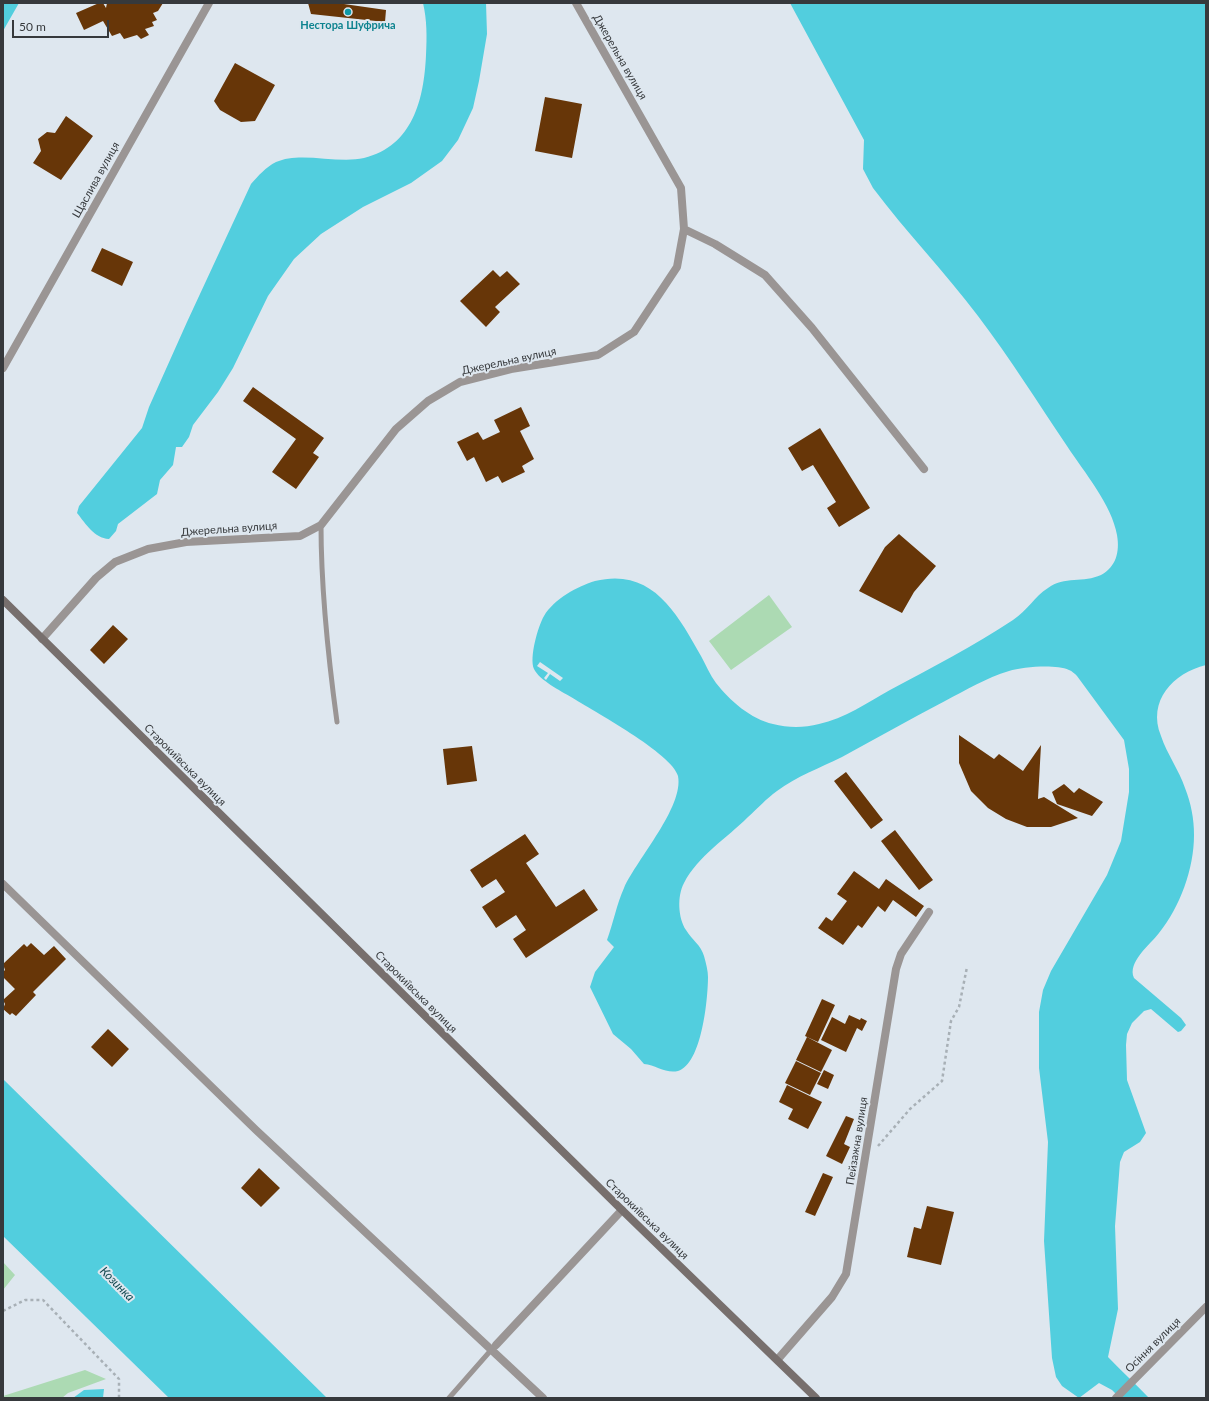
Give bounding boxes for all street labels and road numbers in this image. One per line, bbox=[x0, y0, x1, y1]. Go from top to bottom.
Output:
street label: Джерельна вулиця bbox=[590, 12, 650, 102]
street label: Щаслива вулиця bbox=[70, 140, 122, 220]
street label: Джерельна вулиця bbox=[460, 345, 558, 377]
street label: Джерельна вулиця bbox=[180, 519, 278, 539]
street label: Старокиївська вулиця bbox=[141, 721, 229, 809]
street label: Старокиївська вулиця bbox=[372, 948, 460, 1036]
street label: Пейзажна вулиця bbox=[844, 1096, 870, 1186]
street label: Старокиївська вулиця bbox=[603, 1176, 691, 1262]
street label: Осіння вулиця bbox=[1123, 1315, 1183, 1375]

